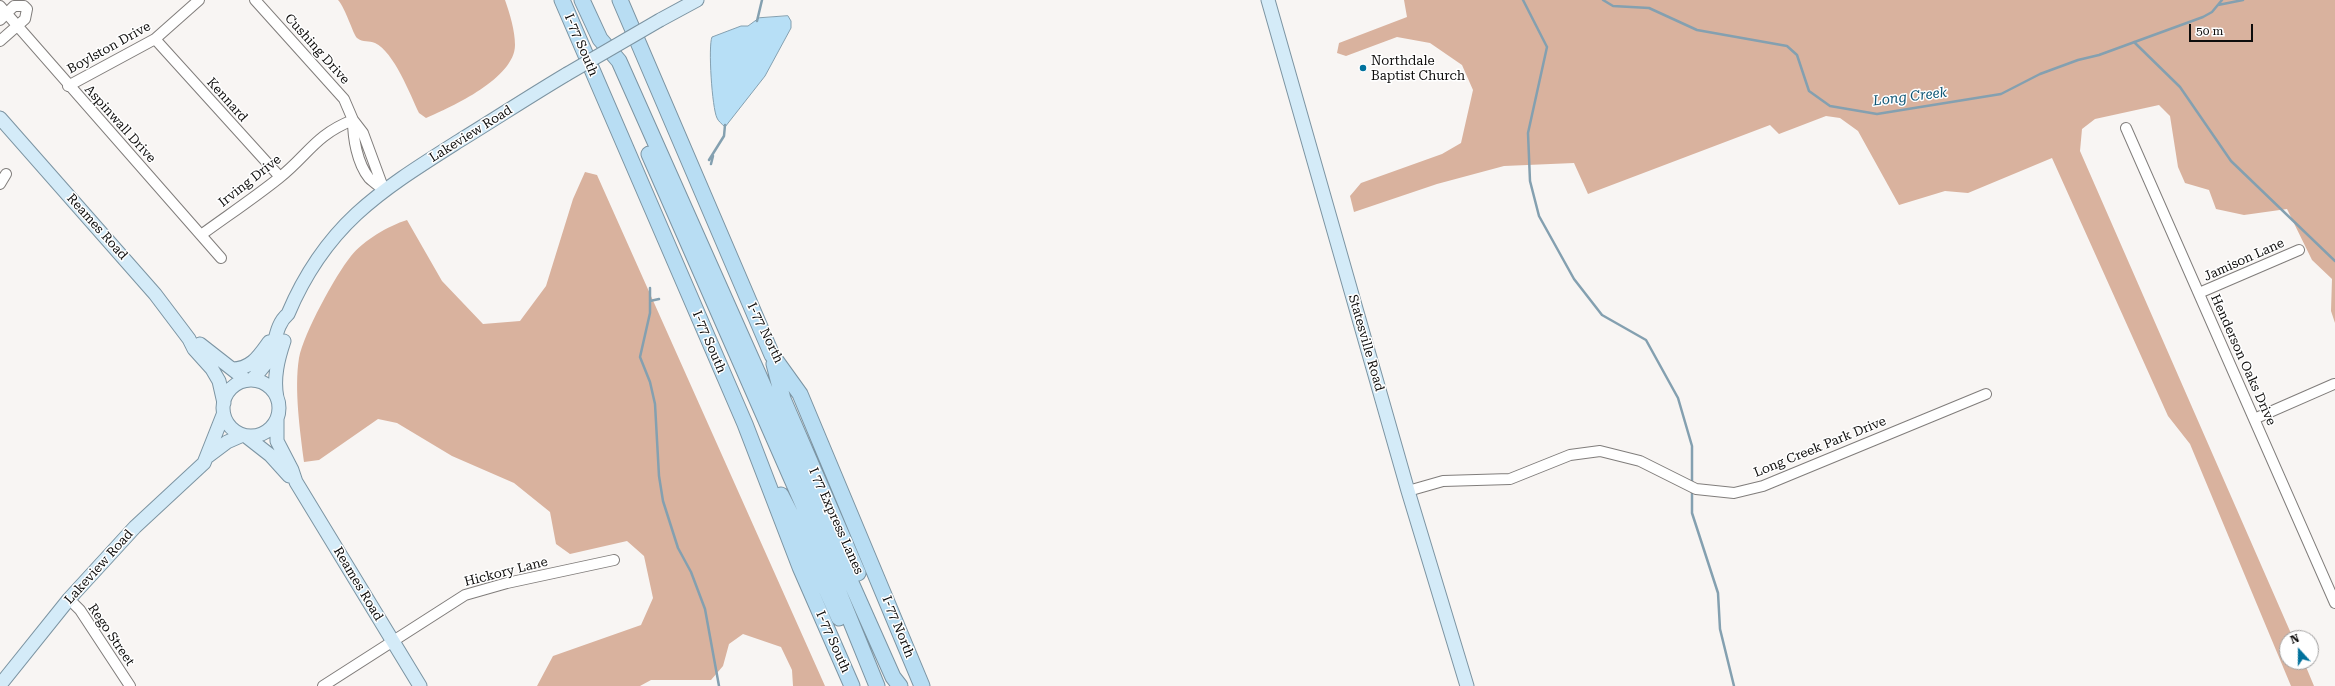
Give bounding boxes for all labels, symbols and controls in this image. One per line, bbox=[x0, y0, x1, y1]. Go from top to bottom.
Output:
street label: Cushing Drive bbox=[281, 11, 353, 87]
street label: I-77 South bbox=[561, 12, 601, 78]
scale bar bbox=[2191, 16, 2255, 42]
street label: Boylston Drive bbox=[65, 19, 153, 77]
text: 50 m bbox=[2196, 24, 2223, 38]
place label: Northdale Baptist Church bbox=[1371, 53, 1465, 84]
marker: Northdale Baptist Church bbox=[1358, 63, 1368, 73]
street label: Kennard bbox=[203, 75, 251, 125]
street label: Aspinwall Drive bbox=[81, 82, 159, 166]
water label: Long Creek bbox=[1872, 84, 1948, 110]
street label: Lakeview Road bbox=[427, 102, 515, 166]
street label: Irving Drive bbox=[216, 152, 284, 210]
street label: Reames Road bbox=[63, 191, 131, 263]
street label: Jamison Lane bbox=[2201, 235, 2287, 285]
street label: Henderson Oaks Drive bbox=[2207, 292, 2279, 428]
street label: Statesville Road bbox=[1345, 293, 1387, 393]
street label: I-77 North bbox=[744, 300, 786, 366]
street label: I-77 South bbox=[689, 309, 729, 375]
street label: Long Creek Park Drive bbox=[1752, 413, 1888, 481]
street label: I 77 Express Lanes bbox=[805, 465, 867, 577]
street label: Lakeview Road bbox=[62, 527, 136, 607]
street label: Reames Road bbox=[330, 544, 386, 624]
street label: Hickory Lane bbox=[463, 554, 549, 590]
street label: I-77 North bbox=[879, 594, 917, 660]
street label: Rego Street bbox=[85, 601, 137, 669]
street label: I-77 South bbox=[812, 609, 854, 675]
north arrow bbox=[2279, 630, 2319, 670]
text: N bbox=[2289, 632, 2301, 647]

